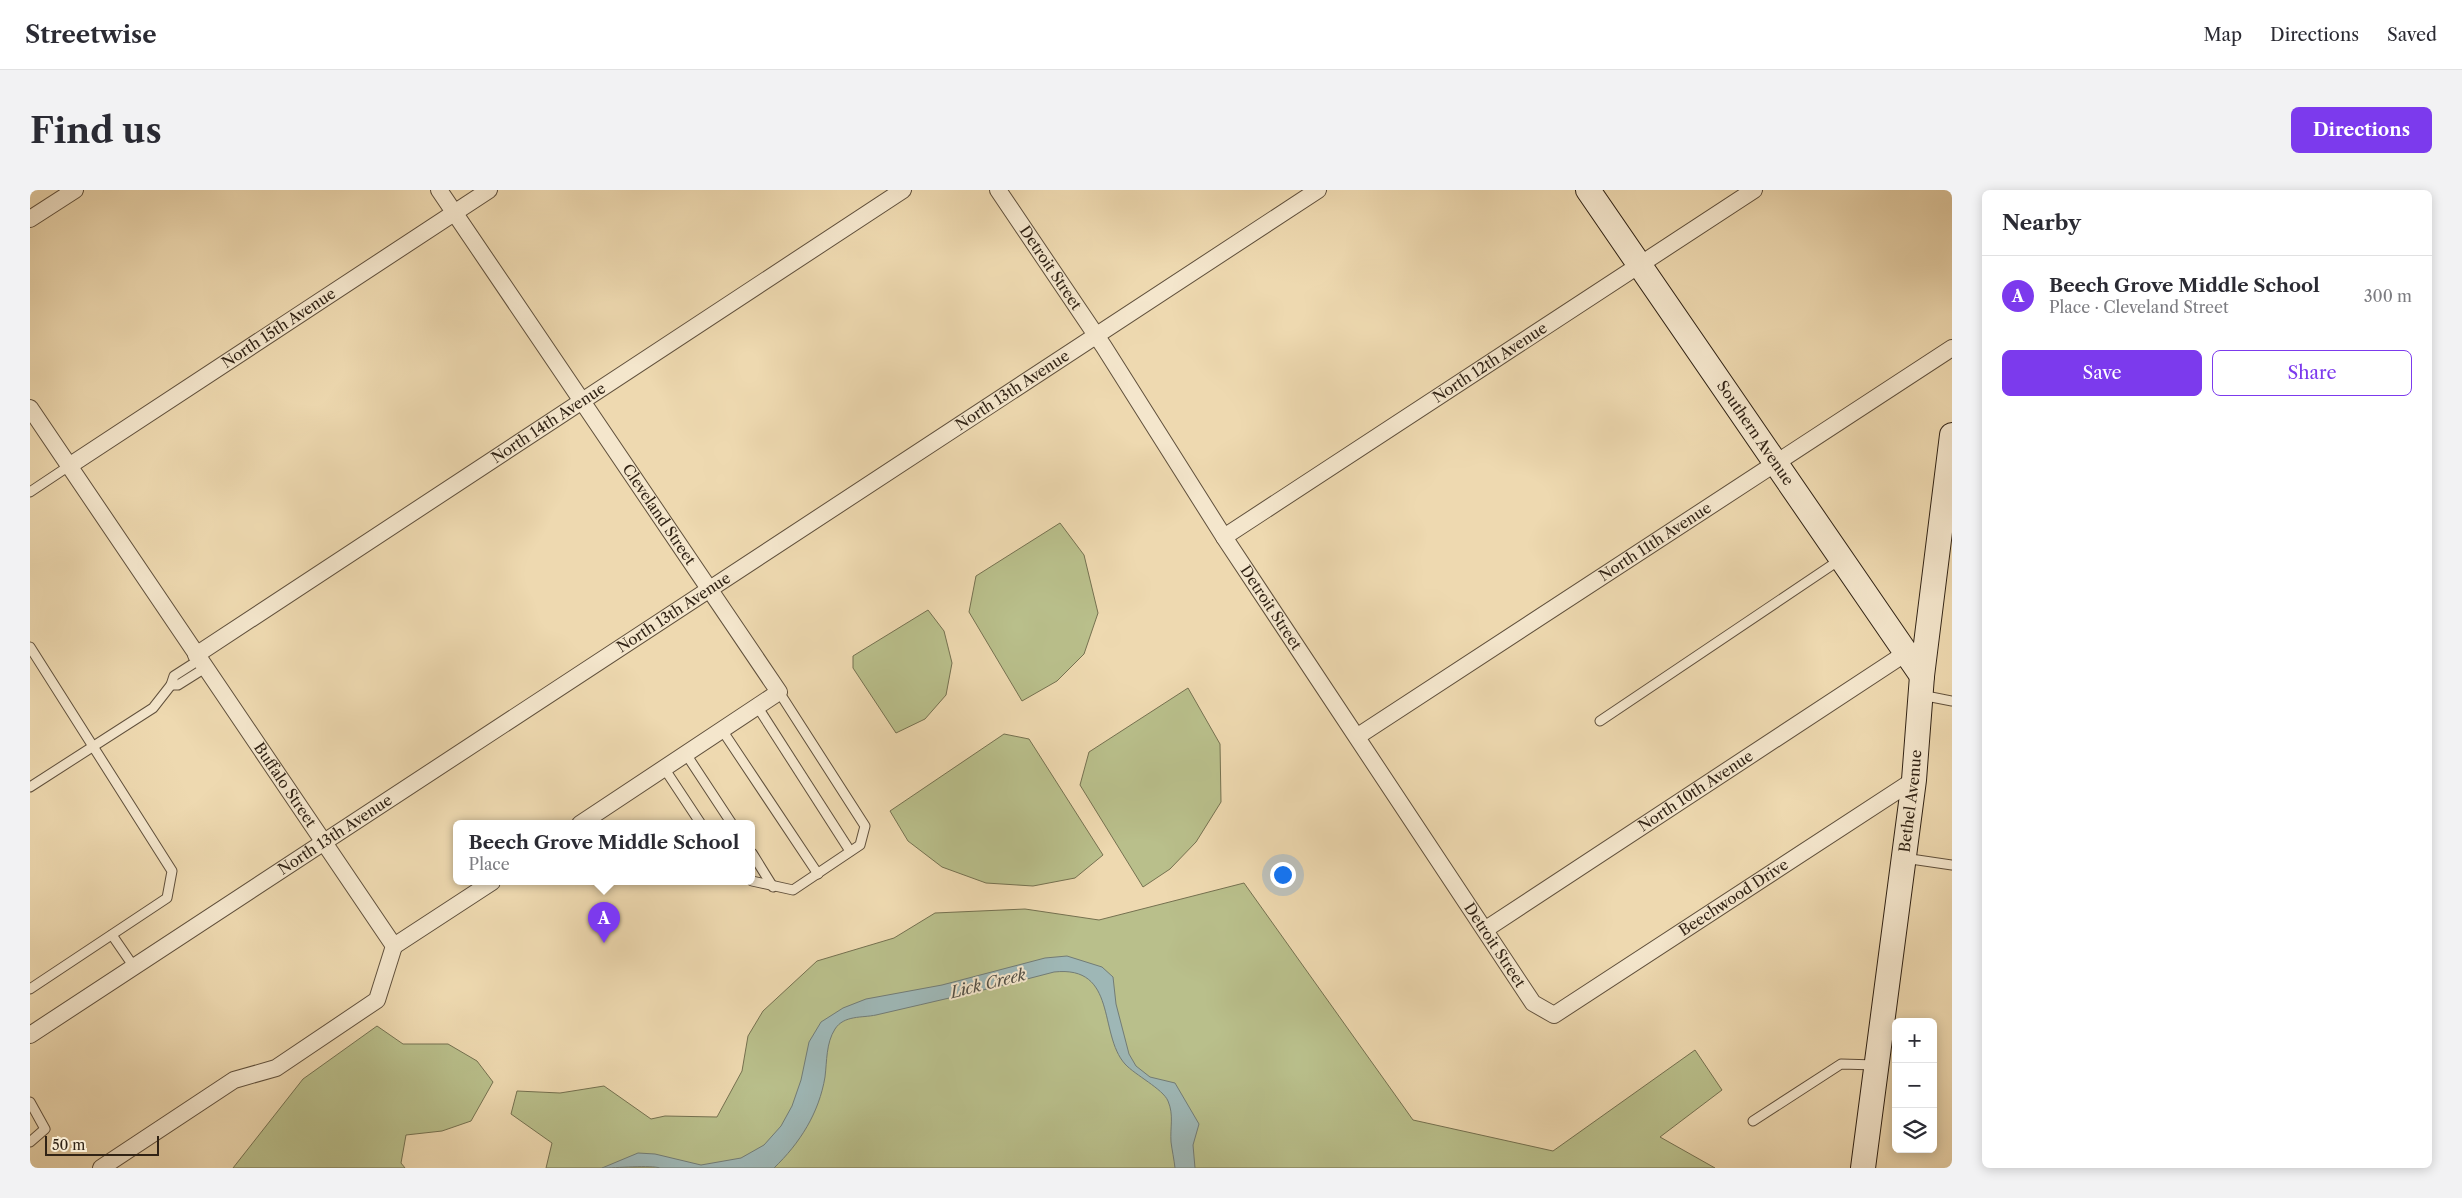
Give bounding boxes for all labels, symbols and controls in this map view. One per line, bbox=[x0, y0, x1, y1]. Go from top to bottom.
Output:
text: Streetwise bbox=[25, 20, 157, 49]
text: Map bbox=[2203, 24, 2242, 46]
text: Directions bbox=[2270, 24, 2359, 46]
text: Saved bbox=[2387, 24, 2437, 46]
button: Directions bbox=[2291, 107, 2432, 153]
text: Find us bbox=[30, 109, 162, 152]
text: Nearby bbox=[2002, 210, 2081, 235]
street label: Detroit Street bbox=[1016, 222, 1087, 314]
text: Beech Grove Middle School bbox=[2049, 274, 2320, 297]
street label: North 15th Avenue bbox=[218, 284, 339, 372]
text: A bbox=[2012, 286, 2024, 306]
text: 300 m bbox=[2364, 286, 2412, 306]
text: Place · Cleveland Street bbox=[2049, 297, 2229, 317]
street label: North 12th Avenue bbox=[1429, 318, 1550, 407]
street label: North 13th Avenue bbox=[952, 346, 1073, 434]
button: Save bbox=[2002, 350, 2202, 396]
button: Share bbox=[2212, 350, 2412, 396]
street label: Southern Avenue bbox=[1713, 377, 1798, 489]
street label: North 14th Avenue bbox=[488, 378, 609, 467]
street label: Cleveland Street bbox=[618, 460, 701, 569]
street label: North 11th Avenue bbox=[1595, 498, 1715, 585]
street label: Detroit Street bbox=[1236, 561, 1307, 654]
street label: North 13th Avenue bbox=[613, 568, 734, 656]
street label: Buffalo Street bbox=[250, 739, 321, 831]
street label: North 10th Avenue bbox=[1634, 746, 1756, 835]
street label: Bethel Avenue bbox=[1895, 749, 1925, 853]
street label: North 13th Avenue bbox=[274, 790, 395, 879]
popup bbox=[453, 820, 755, 885]
text: Beech Grove Middle School bbox=[469, 831, 739, 854]
text: Place bbox=[469, 854, 510, 874]
street label: Beechwood Drive bbox=[1675, 855, 1792, 940]
your location bbox=[1270, 862, 1296, 888]
street label: Detroit Street bbox=[1460, 899, 1530, 992]
pin: A bbox=[588, 902, 620, 943]
water label: Lick Creek bbox=[946, 964, 1029, 1003]
map controls bbox=[1892, 1018, 1937, 1153]
button: + bbox=[1892, 1018, 1937, 1063]
button: − bbox=[1892, 1063, 1937, 1108]
button: layers bbox=[1892, 1108, 1937, 1153]
scale bar bbox=[45, 1133, 159, 1156]
text: 50 m bbox=[52, 1136, 85, 1154]

